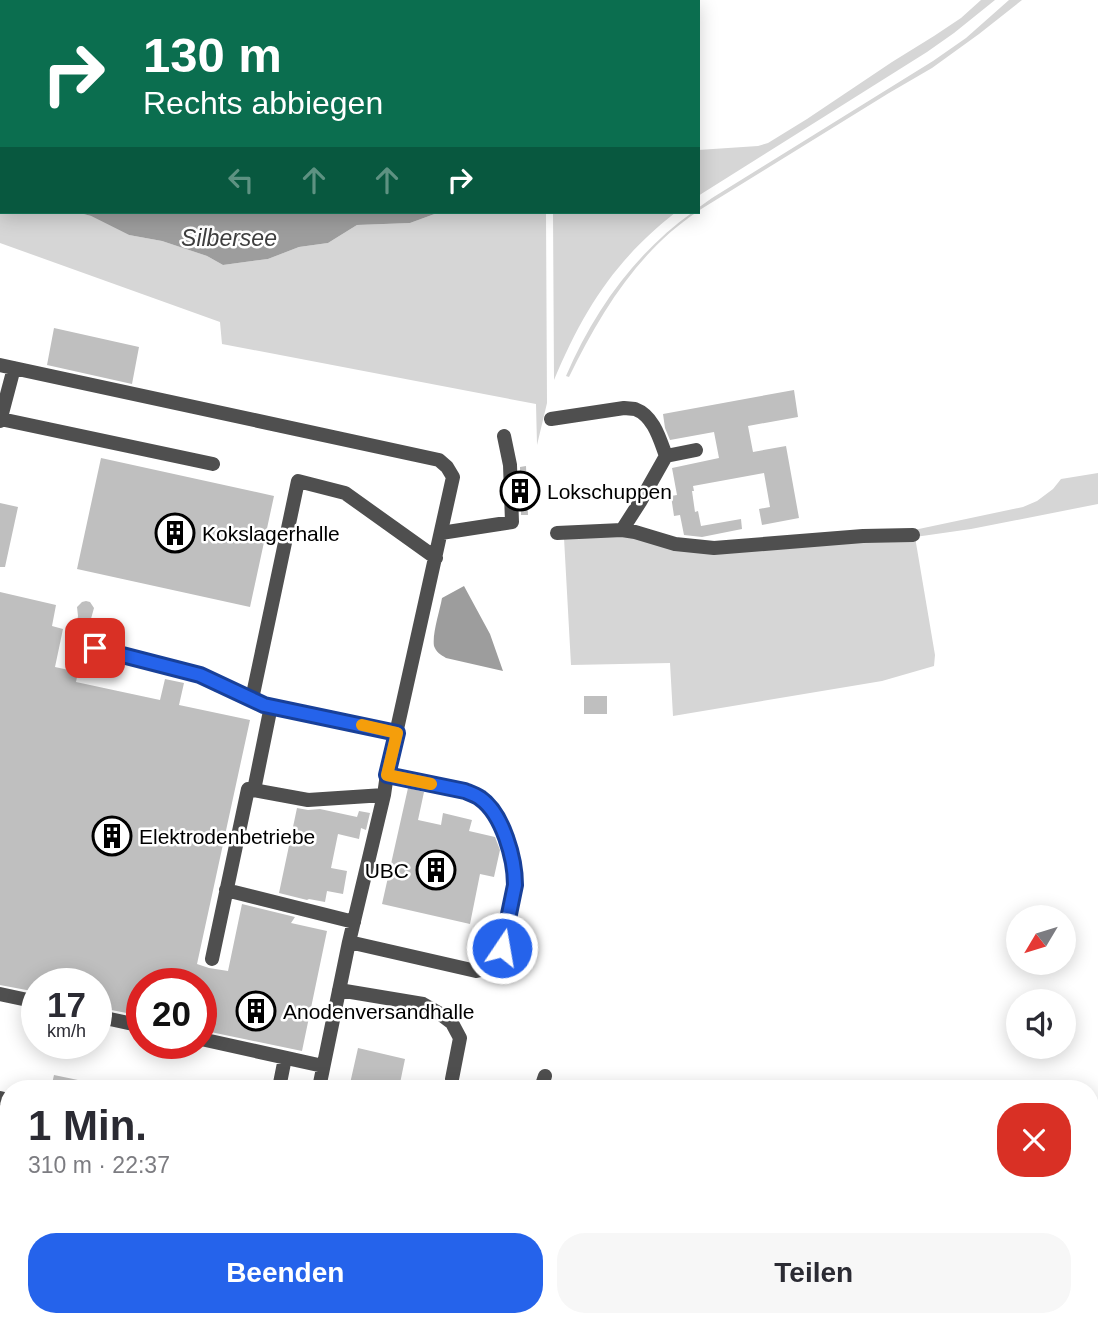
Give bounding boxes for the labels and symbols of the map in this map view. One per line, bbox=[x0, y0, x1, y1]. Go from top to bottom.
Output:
water label: Silbersee bbox=[181, 225, 277, 251]
building icon: Lokschuppen bbox=[499, 470, 541, 512]
place label: Lokschuppen bbox=[547, 480, 672, 503]
building icon: Kokslagerhalle bbox=[154, 512, 196, 554]
place label: Kokslagerhalle bbox=[202, 522, 340, 545]
pin bbox=[65, 618, 125, 678]
building icon: Elektrodenbetriebe bbox=[91, 815, 133, 857]
place label: Elektrodenbetriebe bbox=[139, 825, 315, 848]
building icon: UBC bbox=[415, 849, 457, 891]
place label: UBC bbox=[365, 859, 409, 882]
north arrow bbox=[1006, 905, 1076, 975]
position arrow bbox=[465, 911, 539, 985]
speed limit sign: 20 bbox=[126, 968, 217, 1059]
building icon: Anodenversandhalle bbox=[235, 990, 277, 1032]
place label: Anodenversandhalle bbox=[283, 1000, 474, 1023]

